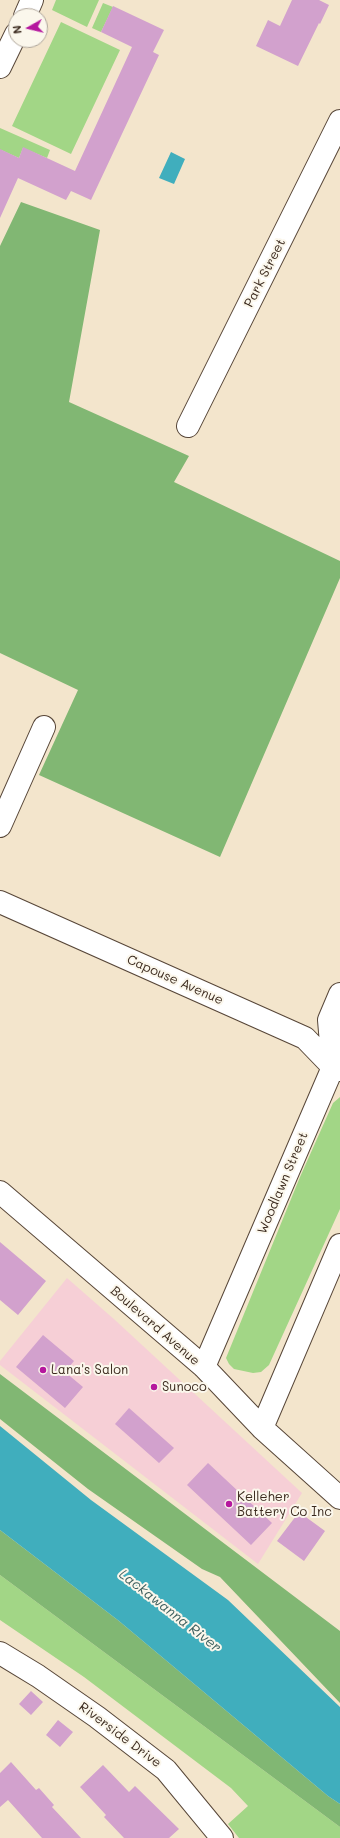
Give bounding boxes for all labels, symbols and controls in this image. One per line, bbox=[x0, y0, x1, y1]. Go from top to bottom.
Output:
north arrow bbox=[8, 8, 48, 48]
text: N bbox=[9, 24, 25, 35]
street label: Park Street bbox=[241, 236, 289, 310]
street label: Capouse Avenue bbox=[124, 952, 226, 1008]
street label: Woodlawn Street bbox=[254, 1130, 312, 1236]
street label: Boulevard Avenue bbox=[107, 1283, 203, 1369]
place label: Lana's Salon bbox=[51, 1362, 128, 1378]
marker: Lana's Salon bbox=[38, 1365, 48, 1375]
place label: Sunoco bbox=[162, 1379, 207, 1395]
marker: Sunoco bbox=[149, 1382, 159, 1392]
place label: Kelleher Battery Co Inc bbox=[237, 1489, 332, 1520]
marker: Kelleher Battery Co Inc bbox=[224, 1499, 234, 1509]
water label: Lackawanna River bbox=[116, 1566, 224, 1656]
street label: Riverside Drive bbox=[76, 1699, 164, 1771]

